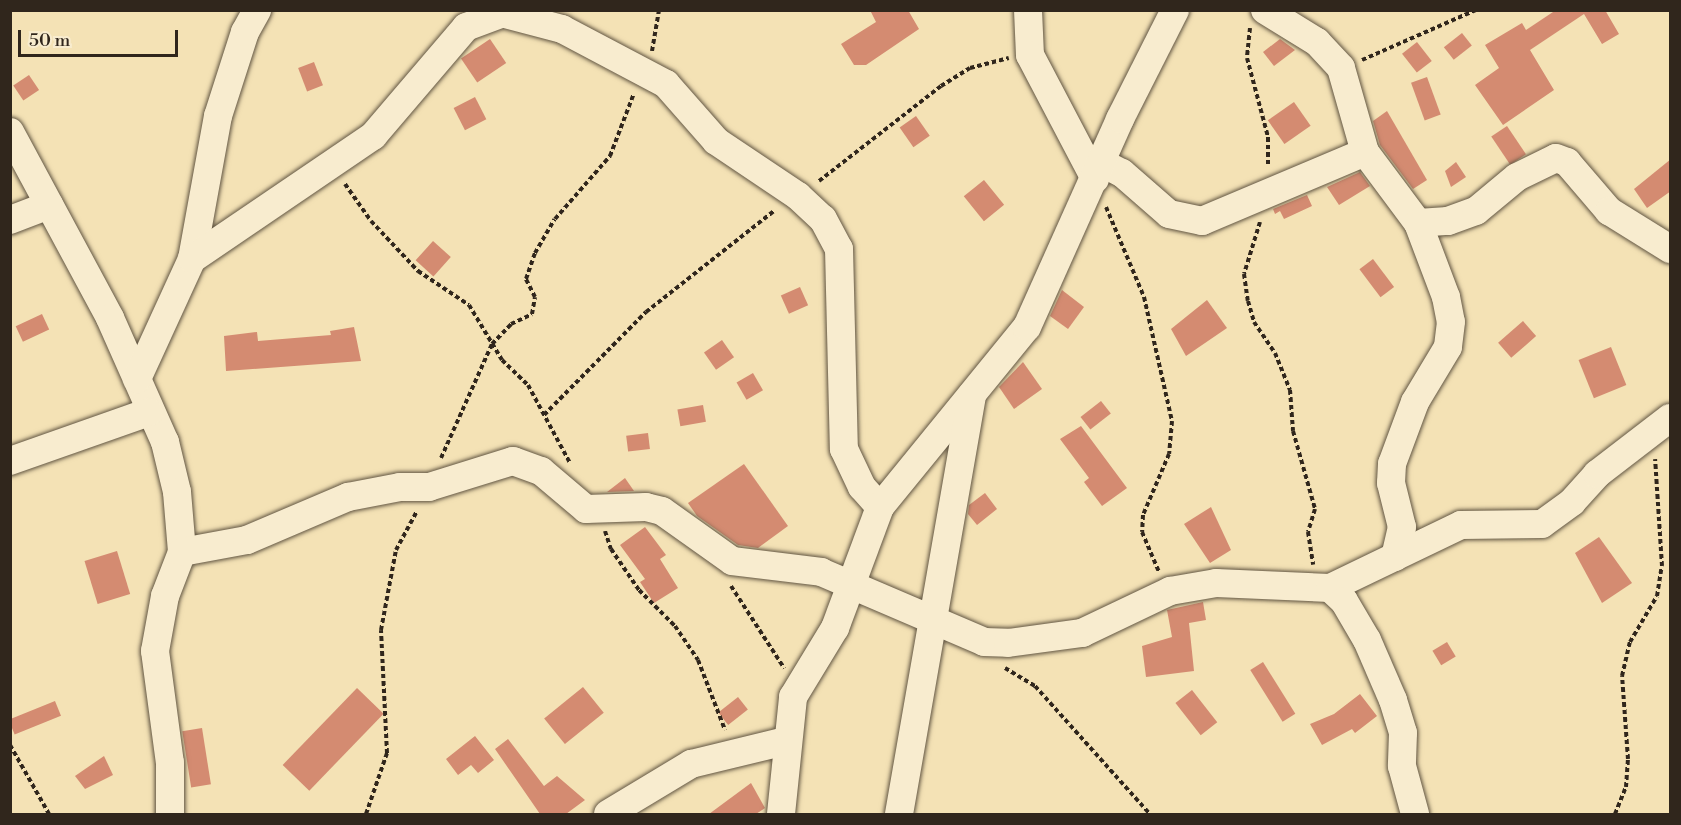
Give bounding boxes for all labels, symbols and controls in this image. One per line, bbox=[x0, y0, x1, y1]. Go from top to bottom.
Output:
scale bar bbox=[21, 18, 182, 56]
text: 50 m bbox=[29, 29, 70, 52]

